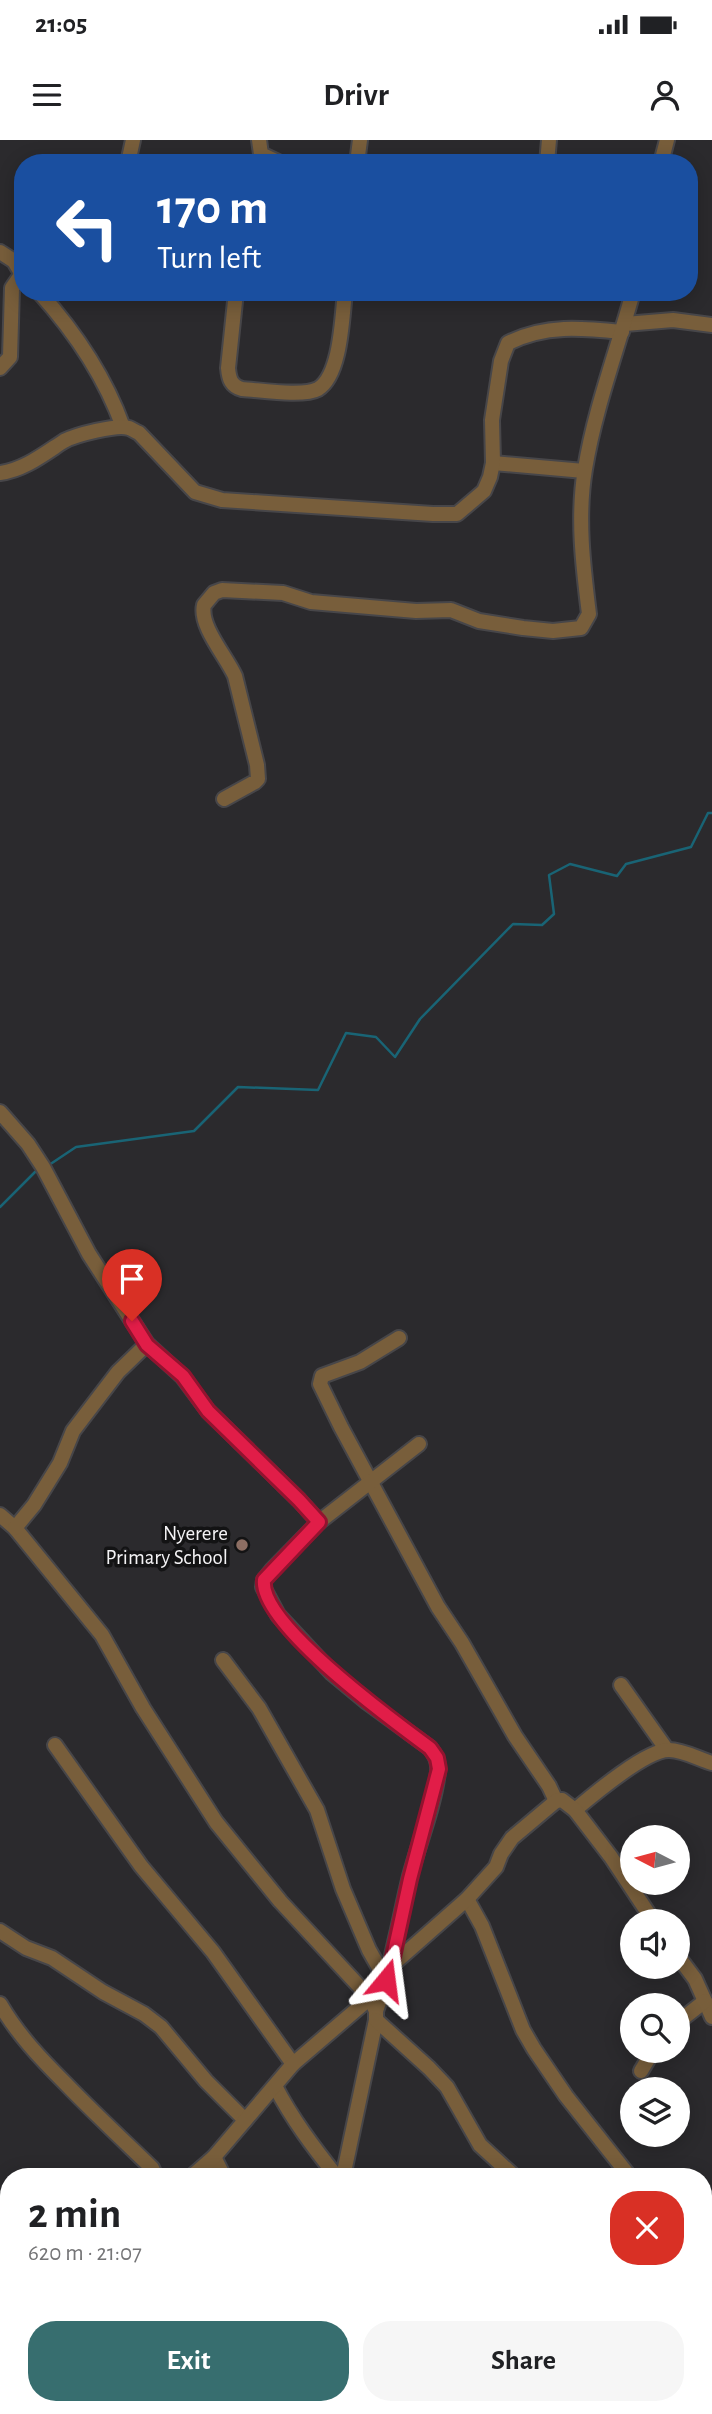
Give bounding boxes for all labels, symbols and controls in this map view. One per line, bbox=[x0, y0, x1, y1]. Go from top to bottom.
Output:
text: 21:05 bbox=[35, 11, 87, 37]
icon: menu bbox=[28, 76, 66, 114]
icon: person bbox=[646, 76, 684, 114]
text: Drivr bbox=[323, 79, 389, 111]
icon: left bbox=[42, 182, 133, 273]
text: 170 m bbox=[157, 184, 268, 233]
text: Turn left bbox=[157, 242, 261, 274]
pin bbox=[102, 1249, 162, 1321]
icon: arrive bbox=[113, 1260, 151, 1298]
place label: Nyerere Primary School bbox=[105, 1523, 228, 1568]
marker: Nyerere Primary School bbox=[234, 1537, 250, 1553]
north arrow bbox=[620, 1825, 690, 1895]
map controls bbox=[620, 1825, 690, 2147]
button: sound bbox=[620, 1909, 690, 1979]
position arrow bbox=[349, 1943, 423, 2017]
button: search bbox=[620, 1993, 690, 2063]
button: layers bbox=[620, 2077, 690, 2147]
button: close bbox=[610, 2191, 684, 2265]
text: 2 min bbox=[28, 2193, 121, 2235]
text: 620 m · 21:07 bbox=[28, 2242, 142, 2265]
button: Exit bbox=[28, 2321, 349, 2401]
button: Share bbox=[363, 2321, 684, 2401]

